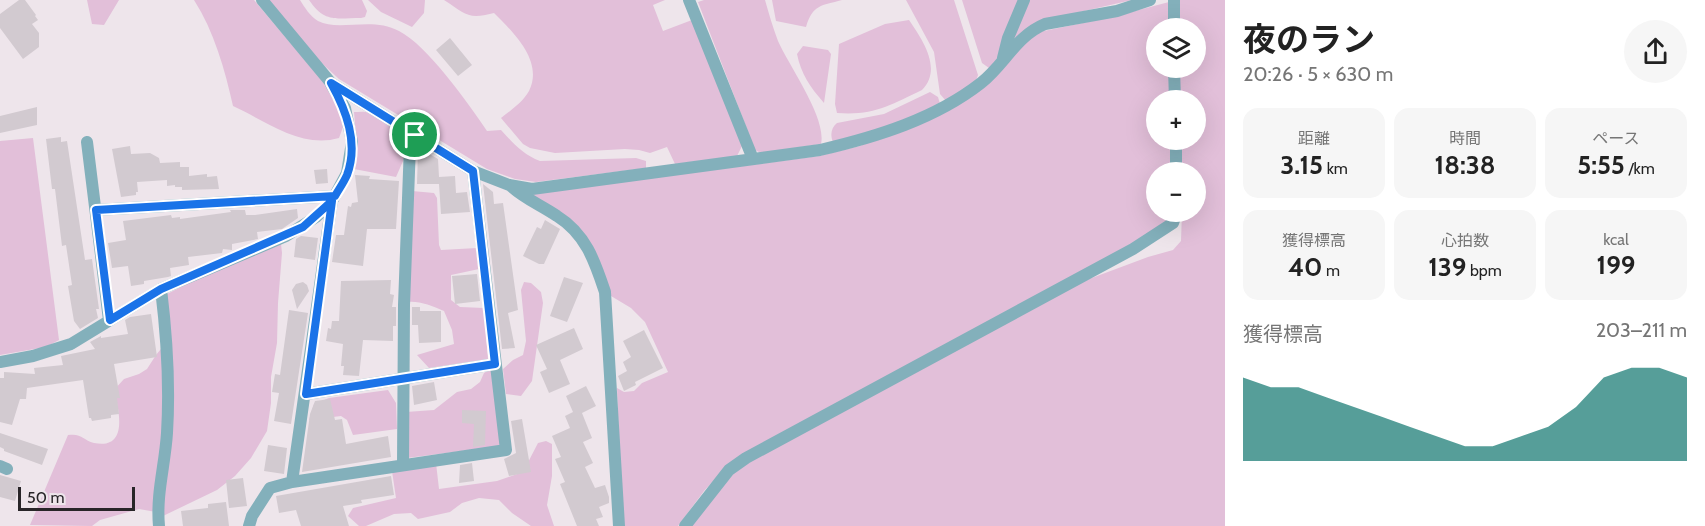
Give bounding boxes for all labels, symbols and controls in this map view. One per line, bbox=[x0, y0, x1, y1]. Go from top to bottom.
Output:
map controls bbox=[1146, 18, 1206, 222]
button: layers bbox=[1146, 18, 1206, 78]
text: 夜のラン bbox=[1243, 19, 1375, 59]
button: share bbox=[1624, 20, 1687, 83]
text: 20:26 · 5 × 630 m bbox=[1243, 62, 1393, 86]
button: + bbox=[1146, 90, 1206, 150]
pin bbox=[389, 109, 440, 160]
icon: arrive bbox=[398, 118, 431, 151]
text: 距離 bbox=[1298, 129, 1330, 148]
text: 時間 bbox=[1449, 129, 1481, 148]
text: ペース bbox=[1592, 129, 1640, 148]
text: 3.15 bbox=[1280, 149, 1323, 181]
text: 18:38 bbox=[1435, 149, 1495, 181]
text: 5:55 bbox=[1577, 149, 1625, 181]
text: km bbox=[1323, 159, 1348, 178]
text: /km bbox=[1625, 159, 1655, 178]
button: − bbox=[1146, 162, 1206, 222]
text: kcal bbox=[1603, 230, 1629, 249]
text: 獲得標高 bbox=[1282, 231, 1346, 250]
text: 心拍数 bbox=[1441, 231, 1489, 250]
text: 199 bbox=[1597, 249, 1635, 281]
text: 40 bbox=[1288, 251, 1322, 283]
text: 139 bbox=[1428, 251, 1466, 283]
text: m bbox=[1322, 261, 1340, 280]
text: bpm bbox=[1466, 261, 1502, 280]
text: 203–211 m bbox=[1596, 318, 1687, 342]
text: 獲得標高 bbox=[1243, 322, 1323, 346]
scale bar bbox=[18, 484, 135, 512]
text: 50 m bbox=[27, 488, 64, 507]

